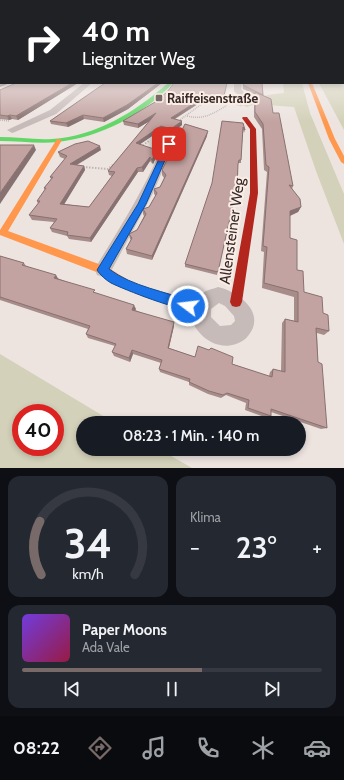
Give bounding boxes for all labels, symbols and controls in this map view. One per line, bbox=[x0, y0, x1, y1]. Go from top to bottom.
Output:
text: 40 m bbox=[82, 14, 150, 48]
icon: right bbox=[16, 16, 68, 68]
text: Liegnitzer Weg bbox=[82, 48, 195, 70]
place label: Raiffeisenstraße bbox=[167, 90, 258, 106]
marker: Raiffeisenstraße bbox=[154, 93, 164, 103]
pin bbox=[152, 127, 186, 161]
icon: arrive bbox=[158, 133, 180, 155]
street label: Allensteiner Weg bbox=[216, 176, 248, 285]
position arrow bbox=[167, 285, 209, 327]
speed limit sign: 40 bbox=[12, 404, 64, 456]
text: 08:23 · 1 Min. · 140 m bbox=[123, 427, 259, 445]
text: Klima bbox=[190, 509, 221, 525]
text: 34 bbox=[64, 517, 112, 567]
text: 23° bbox=[236, 529, 276, 566]
text: − bbox=[190, 534, 200, 561]
text: + bbox=[312, 534, 322, 561]
text: km/h bbox=[72, 564, 104, 582]
text: Paper Moons bbox=[82, 621, 167, 639]
text: Ada Vale bbox=[82, 639, 130, 655]
icon: previous bbox=[61, 678, 83, 700]
icon: pause bbox=[161, 678, 183, 700]
icon: next bbox=[261, 678, 283, 700]
icon: directions bbox=[86, 734, 114, 762]
icon: music bbox=[140, 734, 168, 762]
icon: phone bbox=[194, 734, 222, 762]
icon: climate bbox=[249, 734, 277, 762]
icon: car bbox=[303, 734, 331, 762]
text: 08:22 bbox=[13, 737, 60, 759]

